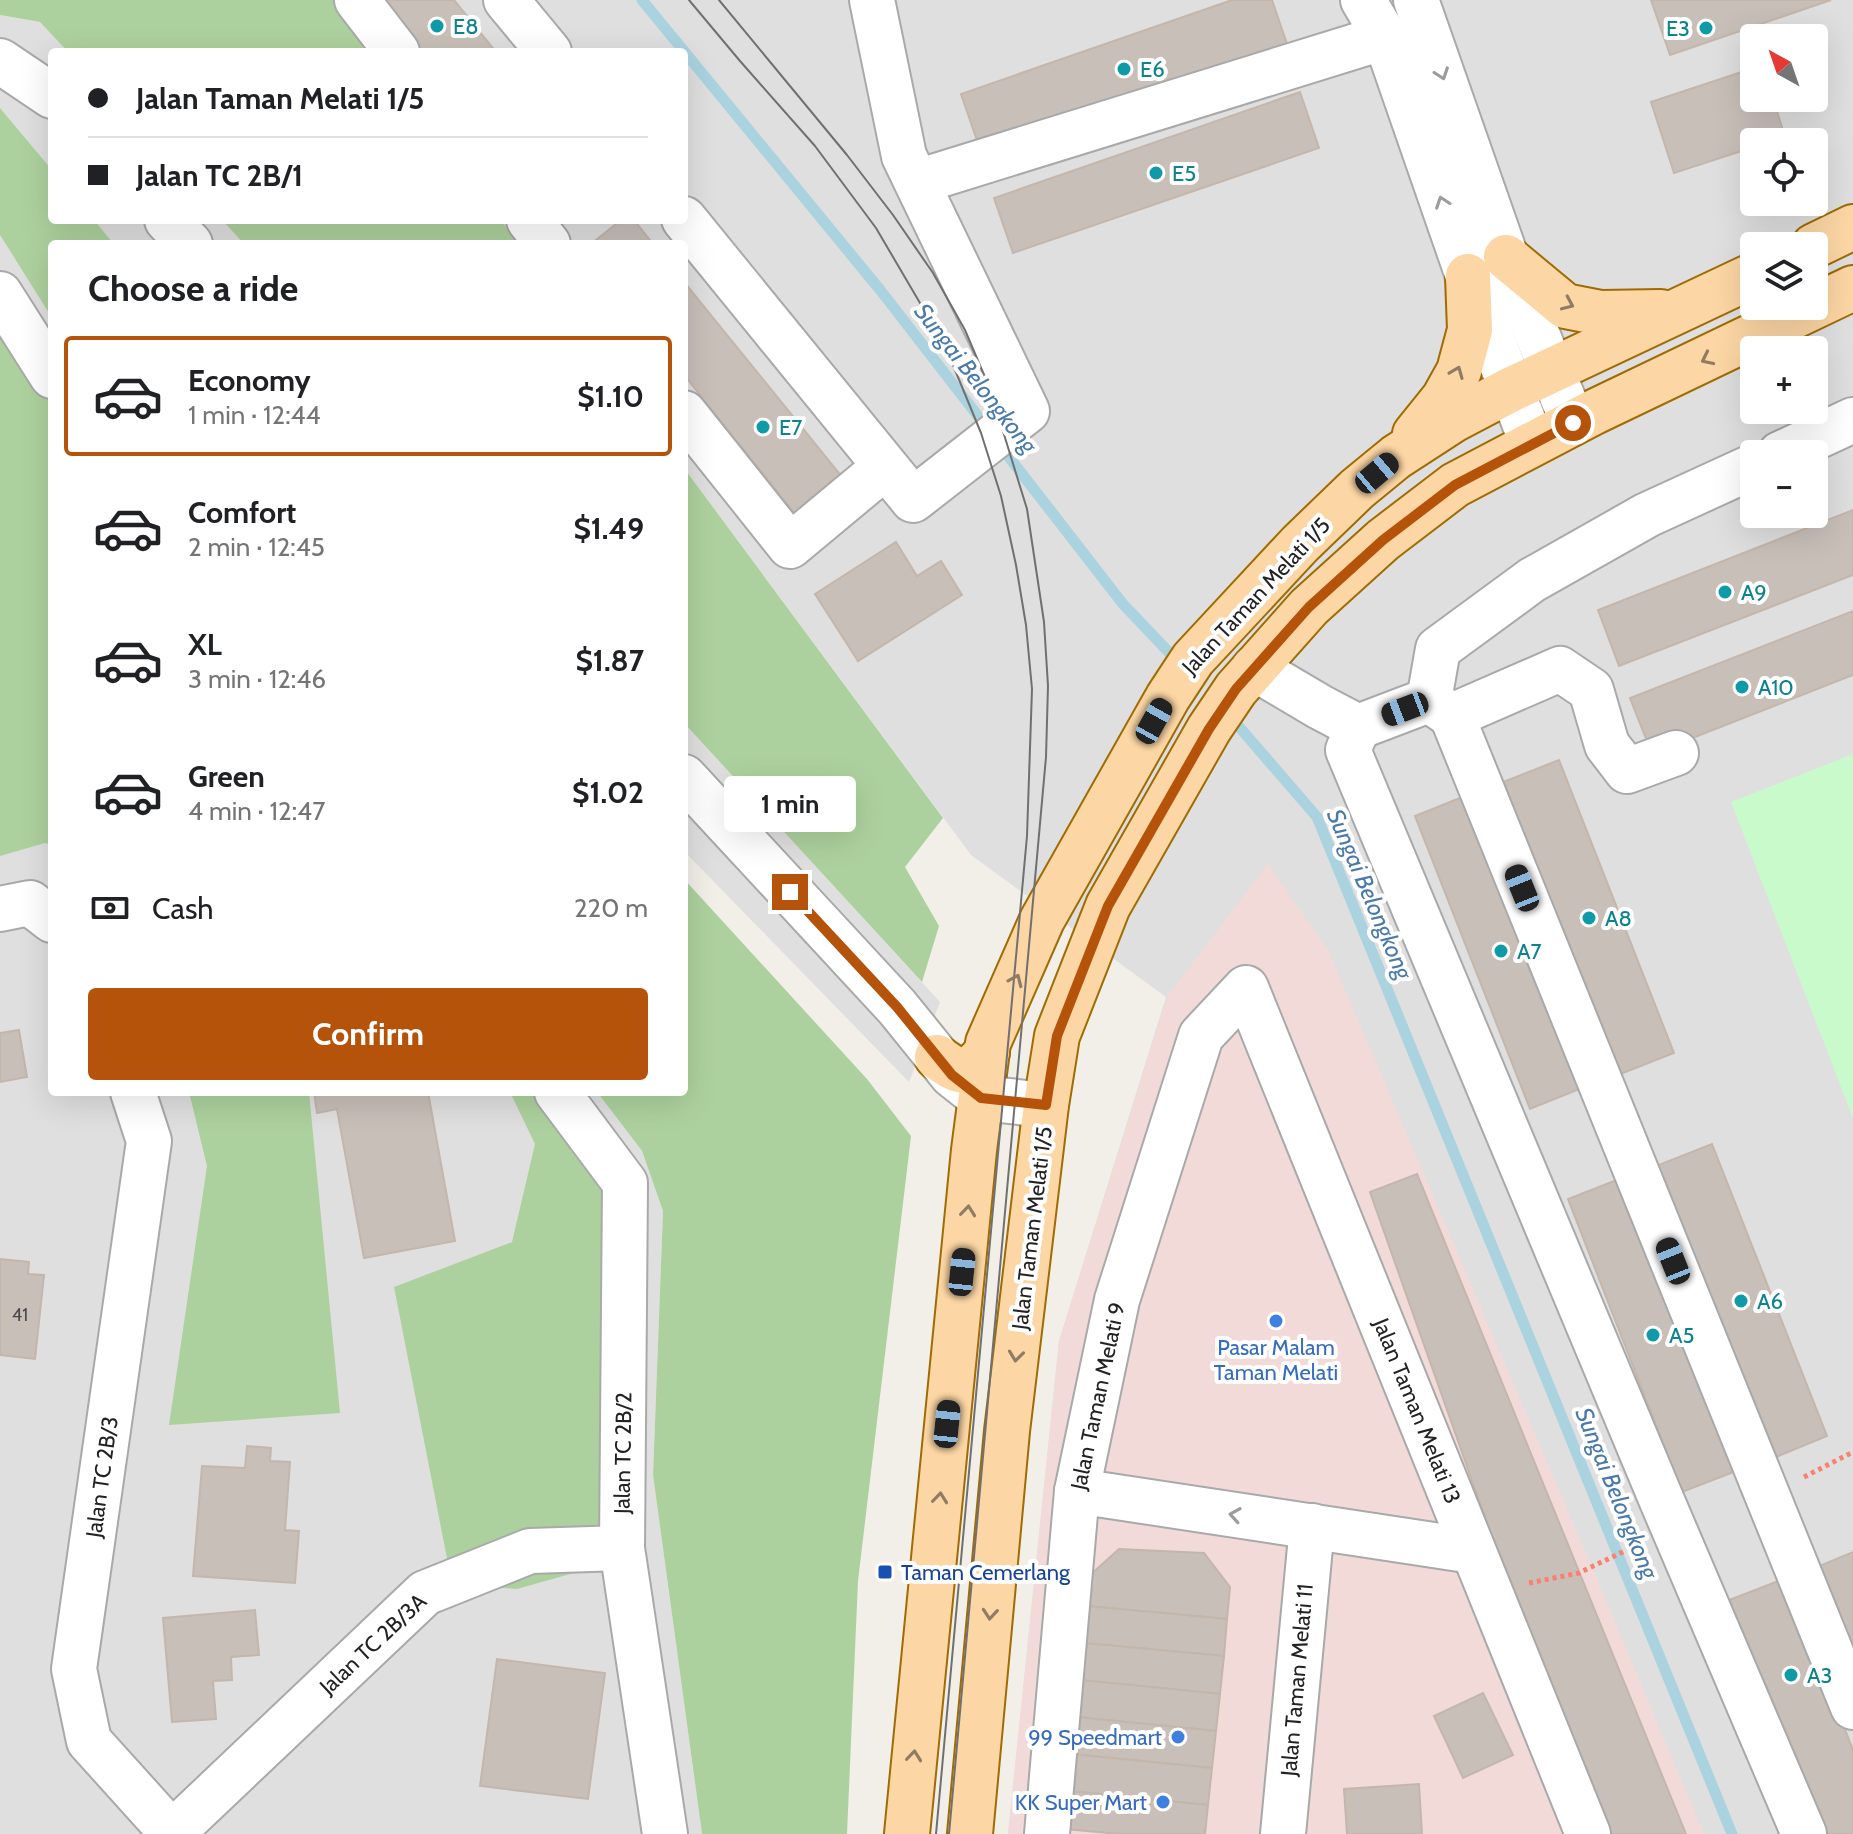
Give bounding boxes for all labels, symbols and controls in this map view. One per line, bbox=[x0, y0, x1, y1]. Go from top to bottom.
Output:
place label: E8 bbox=[453, 13, 479, 40]
place label: E3 bbox=[1666, 15, 1690, 42]
marker: E8 bbox=[428, 17, 446, 35]
marker: E3 bbox=[1697, 19, 1715, 37]
north arrow bbox=[1740, 24, 1828, 112]
map controls bbox=[1740, 24, 1828, 528]
place label: E6 bbox=[1140, 56, 1165, 83]
marker: E6 bbox=[1115, 60, 1133, 78]
one-way arrow bbox=[1432, 66, 1448, 80]
text: Jalan Taman Melati 1/5 bbox=[136, 80, 424, 117]
button: locate bbox=[1740, 128, 1828, 216]
text: Jalan TC 2B/1 bbox=[136, 157, 303, 194]
place label: E5 bbox=[1172, 160, 1196, 187]
marker: E5 bbox=[1147, 164, 1165, 182]
one-way arrow bbox=[1435, 196, 1452, 210]
button: layers bbox=[1740, 232, 1828, 320]
text: Choose a ride bbox=[88, 266, 298, 310]
one-way arrow bbox=[1559, 294, 1574, 310]
water label: Sungai Belongkong bbox=[908, 297, 1044, 460]
button: + bbox=[1740, 336, 1828, 424]
one-way arrow bbox=[1701, 349, 1715, 365]
icon: car bbox=[92, 360, 164, 432]
text: Economy bbox=[188, 362, 311, 399]
one-way arrow bbox=[1447, 365, 1463, 380]
text: $1.10 bbox=[577, 378, 644, 415]
text: 1 min · 12:44 bbox=[188, 399, 321, 431]
route start bbox=[1555, 405, 1591, 441]
place label: E7 bbox=[779, 414, 802, 441]
marker: E7 bbox=[754, 418, 772, 436]
button: − bbox=[1740, 440, 1828, 528]
car bbox=[1351, 448, 1403, 498]
icon: car bbox=[92, 492, 164, 564]
text: Comfort bbox=[188, 494, 296, 531]
text: $1.49 bbox=[573, 510, 644, 547]
street label: Jalan Taman Melati 1/5 bbox=[1176, 512, 1336, 681]
text: 2 min · 12:45 bbox=[188, 531, 325, 563]
place label: A9 bbox=[1741, 579, 1767, 606]
marker: A9 bbox=[1716, 583, 1734, 601]
icon: car bbox=[92, 624, 164, 696]
text: XL bbox=[188, 626, 222, 663]
text: $1.87 bbox=[575, 642, 644, 679]
text: 3 min · 12:46 bbox=[188, 663, 326, 695]
place label: A10 bbox=[1758, 674, 1794, 701]
marker: A10 bbox=[1733, 678, 1751, 696]
car bbox=[1378, 689, 1432, 729]
car bbox=[1132, 694, 1176, 748]
icon: car bbox=[92, 756, 164, 828]
text: Green bbox=[188, 758, 265, 795]
text: $1.02 bbox=[572, 774, 644, 811]
callout: 1 min bbox=[724, 776, 856, 832]
text: 1 min bbox=[761, 788, 819, 820]
text: 4 min · 12:47 bbox=[188, 795, 325, 827]
water label: Sungai Belongkong bbox=[1321, 804, 1419, 984]
car bbox=[1502, 861, 1542, 915]
route end bbox=[772, 874, 808, 910]
icon: cash bbox=[88, 886, 132, 930]
text: Cash bbox=[152, 890, 214, 927]
text: 220 m bbox=[574, 892, 648, 924]
place label: A8 bbox=[1605, 905, 1632, 932]
marker: A8 bbox=[1580, 909, 1598, 927]
place label: A7 bbox=[1517, 938, 1542, 965]
marker: A7 bbox=[1492, 942, 1510, 960]
one-way arrow bbox=[1006, 974, 1022, 988]
button: Confirm bbox=[88, 988, 648, 1080]
street label: Jalan Taman Melati 1/5 bbox=[1006, 1125, 1058, 1332]
one-way arrow bbox=[959, 1204, 976, 1217]
car bbox=[1653, 1234, 1693, 1288]
car bbox=[948, 1247, 976, 1297]
place label: A6 bbox=[1757, 1288, 1783, 1315]
marker: A6 bbox=[1732, 1292, 1750, 1310]
street label: Jalan Taman Melati 9 bbox=[1065, 1300, 1131, 1493]
house number: 41 bbox=[12, 1304, 28, 1326]
marker: Pasar Malam Taman Melati bbox=[1267, 1312, 1285, 1330]
street label: Jalan Taman Melati 13 bbox=[1367, 1313, 1467, 1508]
place label: A5 bbox=[1669, 1322, 1694, 1349]
marker: A5 bbox=[1644, 1326, 1662, 1344]
place label: Pasar Malam Taman Melati bbox=[1214, 1334, 1338, 1386]
one-way arrow bbox=[1008, 1349, 1025, 1362]
street label: Jalan TC 2B/2 bbox=[608, 1392, 638, 1515]
car bbox=[933, 1399, 961, 1449]
water label: Sungai Belongkong bbox=[1569, 1403, 1665, 1584]
street label: Jalan TC 2B/3 bbox=[80, 1415, 124, 1540]
one-way arrow bbox=[931, 1491, 948, 1504]
one-way arrow bbox=[1228, 1507, 1242, 1524]
place label: Taman Cemerlang bbox=[901, 1559, 1071, 1586]
marker: Taman Cemerlang bbox=[876, 1563, 894, 1581]
street label: Jalan Taman Melati 11 bbox=[1275, 1583, 1319, 1778]
street label: Jalan TC 2B/3A bbox=[313, 1587, 432, 1701]
one-way arrow bbox=[982, 1608, 999, 1621]
place label: A3 bbox=[1807, 1662, 1832, 1689]
marker: A3 bbox=[1782, 1666, 1800, 1684]
place label: 99 Speedmart bbox=[1028, 1724, 1163, 1751]
marker: 99 Speedmart bbox=[1169, 1728, 1187, 1746]
one-way arrow bbox=[906, 1749, 923, 1762]
place label: KK Super Mart bbox=[1015, 1789, 1148, 1816]
marker: KK Super Mart bbox=[1154, 1793, 1172, 1811]

